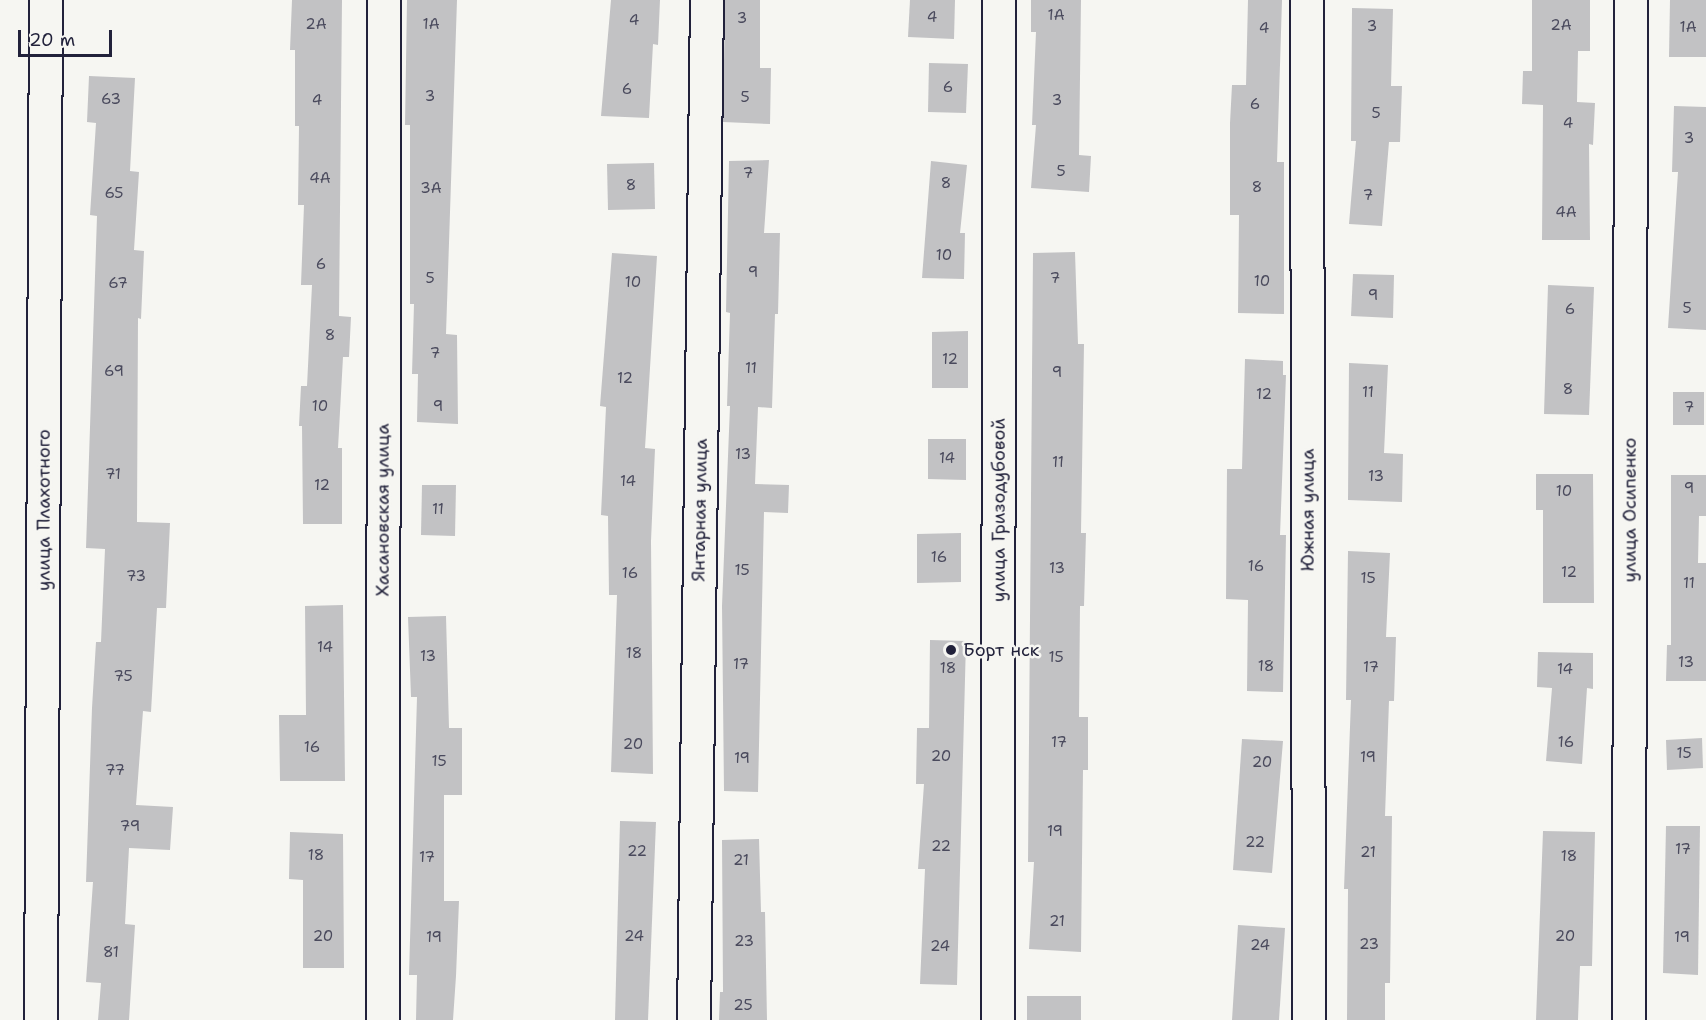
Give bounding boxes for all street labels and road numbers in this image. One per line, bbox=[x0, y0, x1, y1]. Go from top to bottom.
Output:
street label: улица Гризодубовой bbox=[988, 418, 1010, 602]
street label: Хасановская улица bbox=[372, 424, 394, 596]
street label: улица Плахотного bbox=[33, 429, 55, 591]
street label: Янтарная улица bbox=[688, 438, 712, 582]
street label: улица Осипенко bbox=[1619, 438, 1641, 582]
street label: Южная улица bbox=[1297, 449, 1319, 571]

